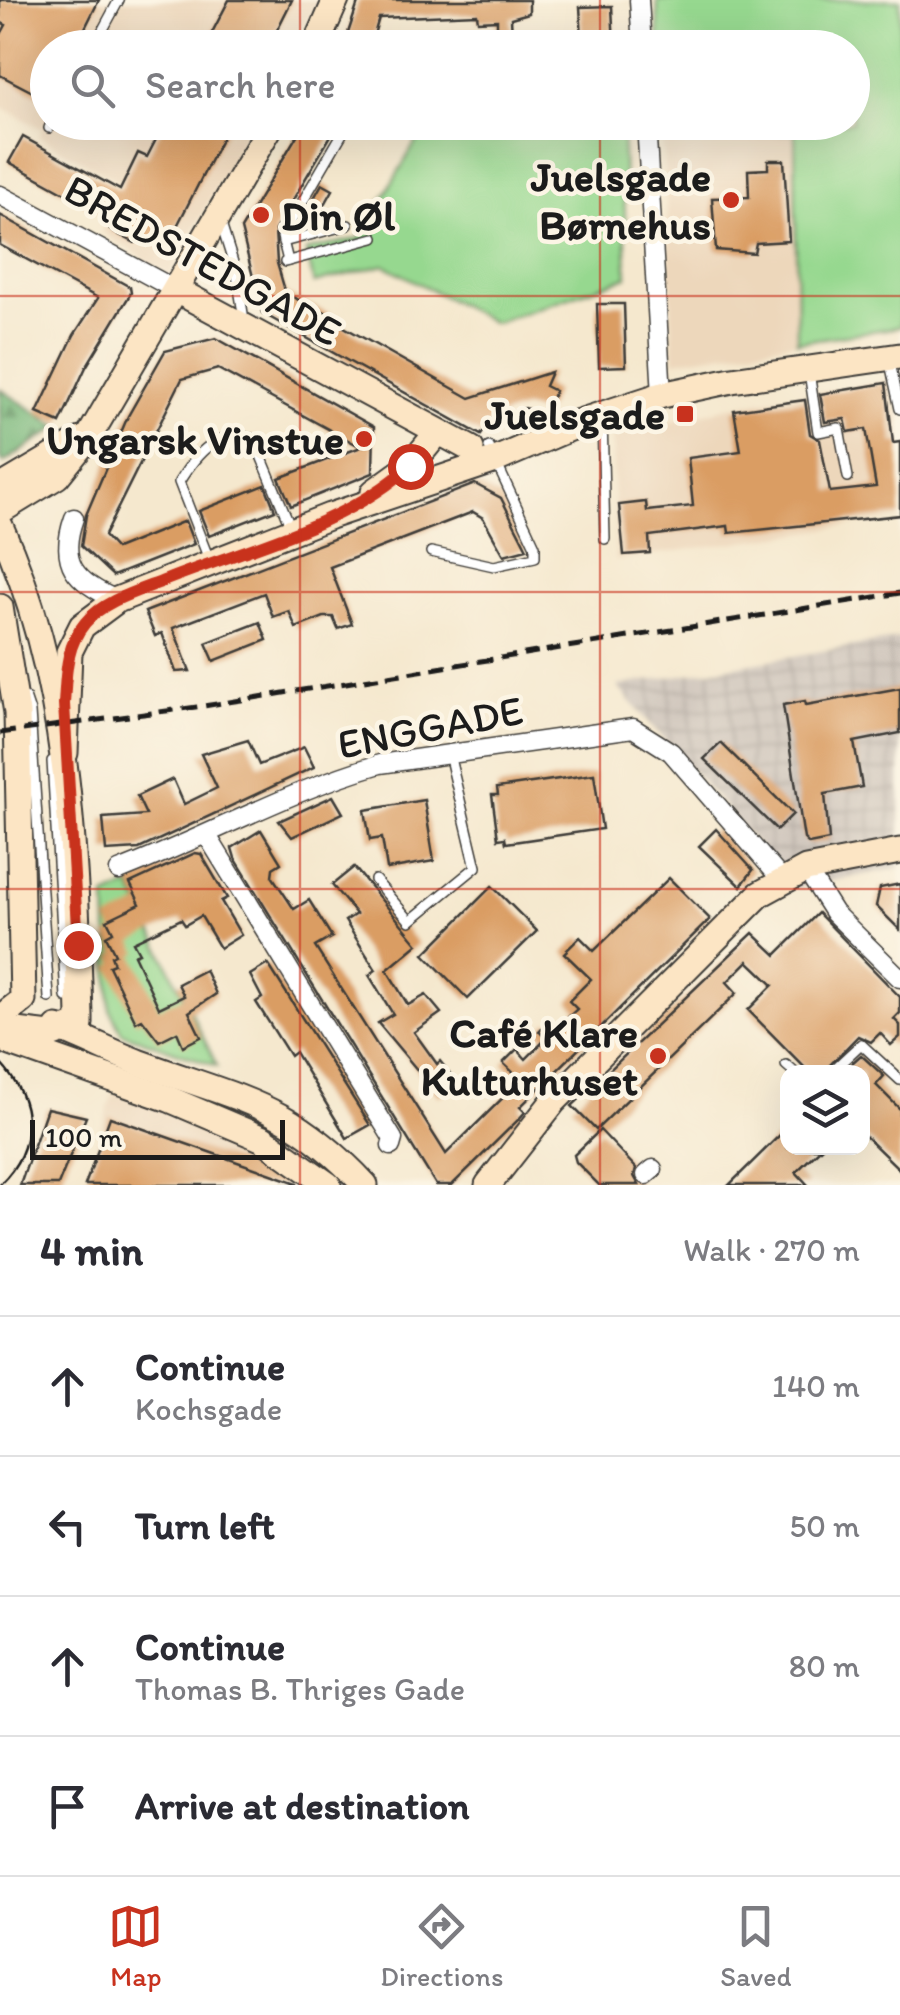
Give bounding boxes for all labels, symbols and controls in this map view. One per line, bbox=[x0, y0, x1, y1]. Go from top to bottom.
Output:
search box bbox=[30, 30, 870, 140]
icon: search bbox=[65, 58, 120, 113]
text: Search here bbox=[145, 62, 336, 108]
place label: Juelsgade Børnehus bbox=[530, 151, 711, 250]
street label: BREDSTEDGADE bbox=[56, 163, 350, 357]
marker: Juelsgade Børnehus bbox=[720, 189, 742, 211]
place label: Din Øl bbox=[281, 190, 395, 241]
marker: Din Øl bbox=[250, 204, 272, 226]
place label: Juelsgade bbox=[484, 389, 665, 440]
marker: Juelsgade bbox=[674, 403, 696, 425]
place label: Ungarsk Vinstue bbox=[46, 414, 344, 465]
marker: Ungarsk Vinstue bbox=[353, 428, 375, 450]
route start bbox=[388, 444, 434, 490]
street label: ENGGADE bbox=[333, 684, 527, 770]
route end bbox=[56, 923, 102, 969]
place label: Café Klare Kulturhuset bbox=[421, 1007, 638, 1106]
marker: Café Klare Kulturhuset bbox=[647, 1045, 669, 1067]
map controls bbox=[780, 1065, 870, 1155]
button: layers bbox=[780, 1065, 870, 1155]
scale bar bbox=[30, 1115, 285, 1160]
text: 100 m bbox=[45, 1120, 122, 1154]
text: 4 min bbox=[40, 1225, 143, 1276]
text: Walk · 270 m bbox=[683, 1231, 860, 1269]
text: Continue bbox=[135, 1344, 285, 1390]
icon: ahead bbox=[40, 1359, 95, 1414]
text: 140 m bbox=[772, 1367, 860, 1405]
text: Kochsgade bbox=[135, 1390, 282, 1428]
icon: left bbox=[40, 1499, 95, 1554]
text: Turn left bbox=[135, 1503, 275, 1549]
text: 50 m bbox=[789, 1507, 860, 1545]
text: Continue bbox=[135, 1624, 285, 1670]
icon: ahead bbox=[40, 1639, 95, 1694]
text: 80 m bbox=[789, 1647, 860, 1685]
text: Thomas B. Thriges Gade bbox=[135, 1670, 465, 1708]
icon: arrive bbox=[40, 1779, 95, 1834]
text: Arrive at destination bbox=[135, 1783, 470, 1829]
tab: Map bbox=[108, 1899, 163, 1993]
tab: Directions bbox=[380, 1899, 503, 1993]
tab: Saved bbox=[720, 1899, 792, 1993]

